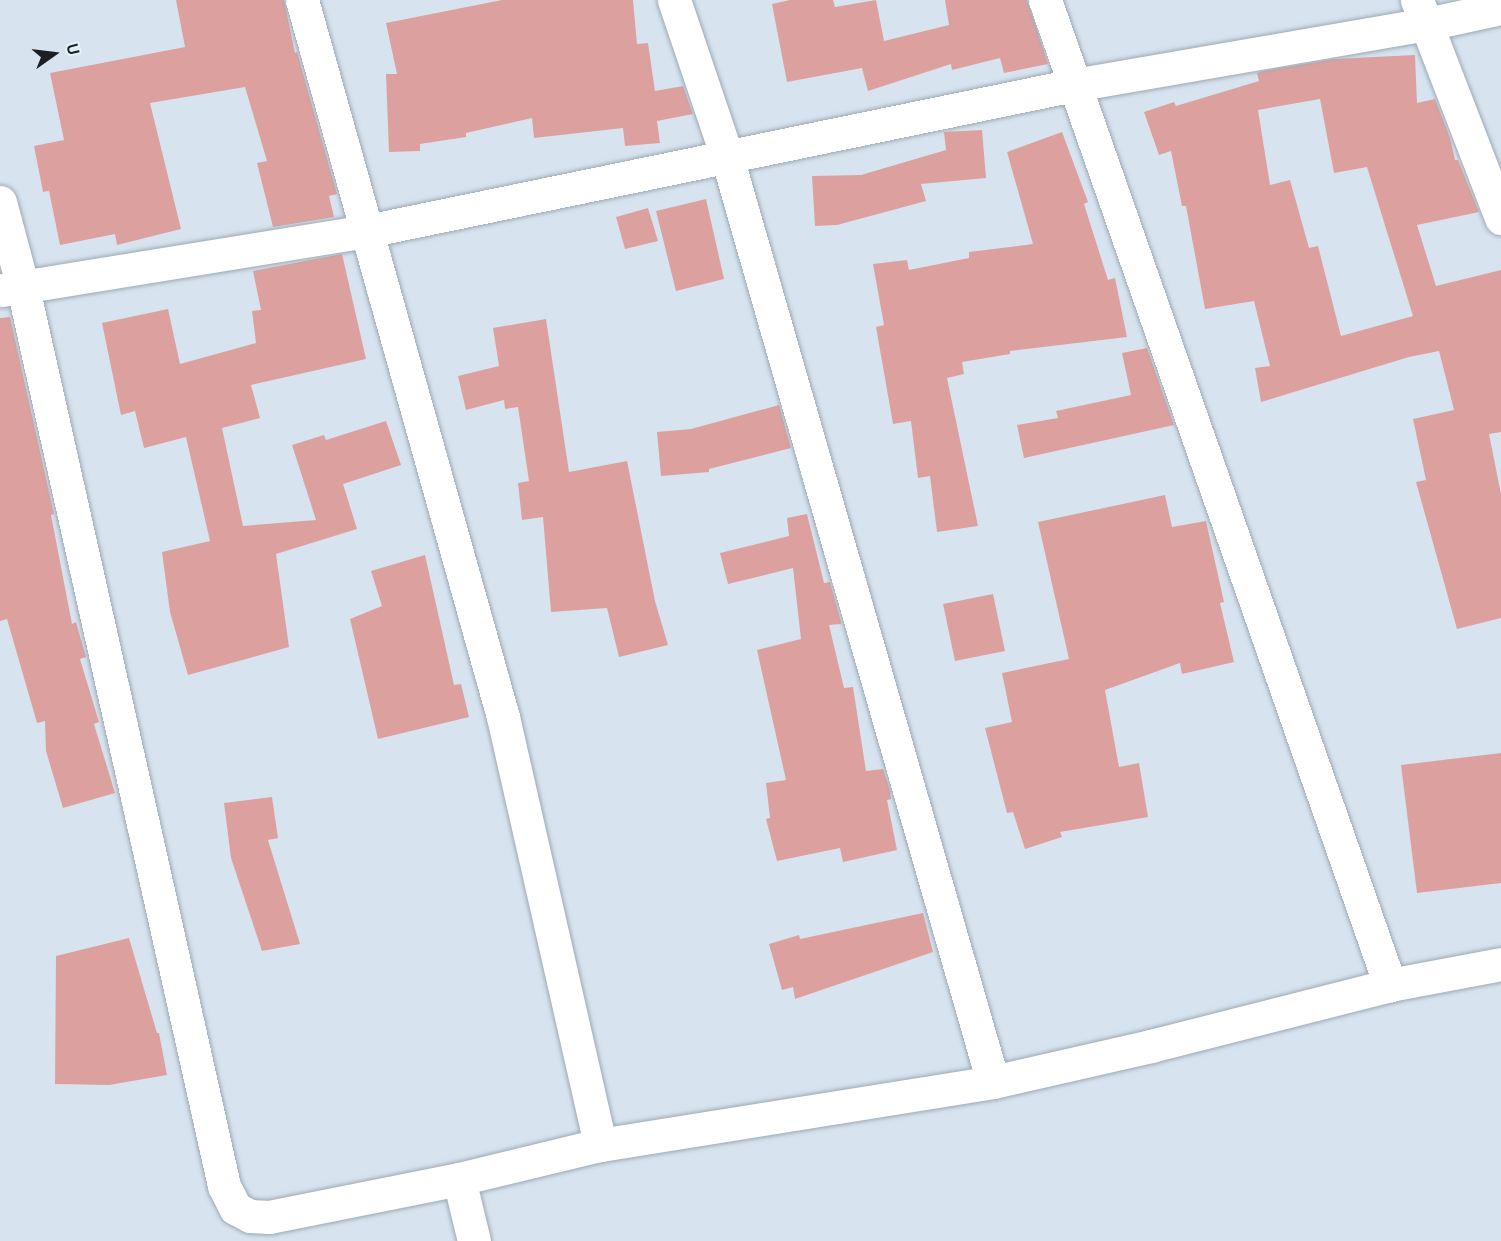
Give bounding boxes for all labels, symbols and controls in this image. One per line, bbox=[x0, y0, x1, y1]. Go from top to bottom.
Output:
north arrow bbox=[24, 24, 84, 84]
text: U bbox=[60, 42, 83, 58]

